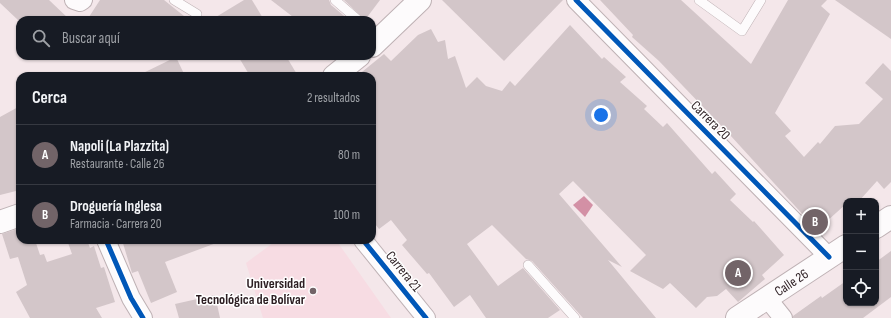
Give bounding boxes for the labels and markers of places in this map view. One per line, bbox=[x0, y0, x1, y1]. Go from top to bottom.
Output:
pin: B bbox=[802, 207, 828, 237]
pin: A bbox=[725, 258, 751, 288]
place label: Universidad Tecnológica de Bolívar bbox=[196, 275, 306, 308]
marker: Universidad Tecnológica de Bolívar bbox=[308, 286, 318, 296]

